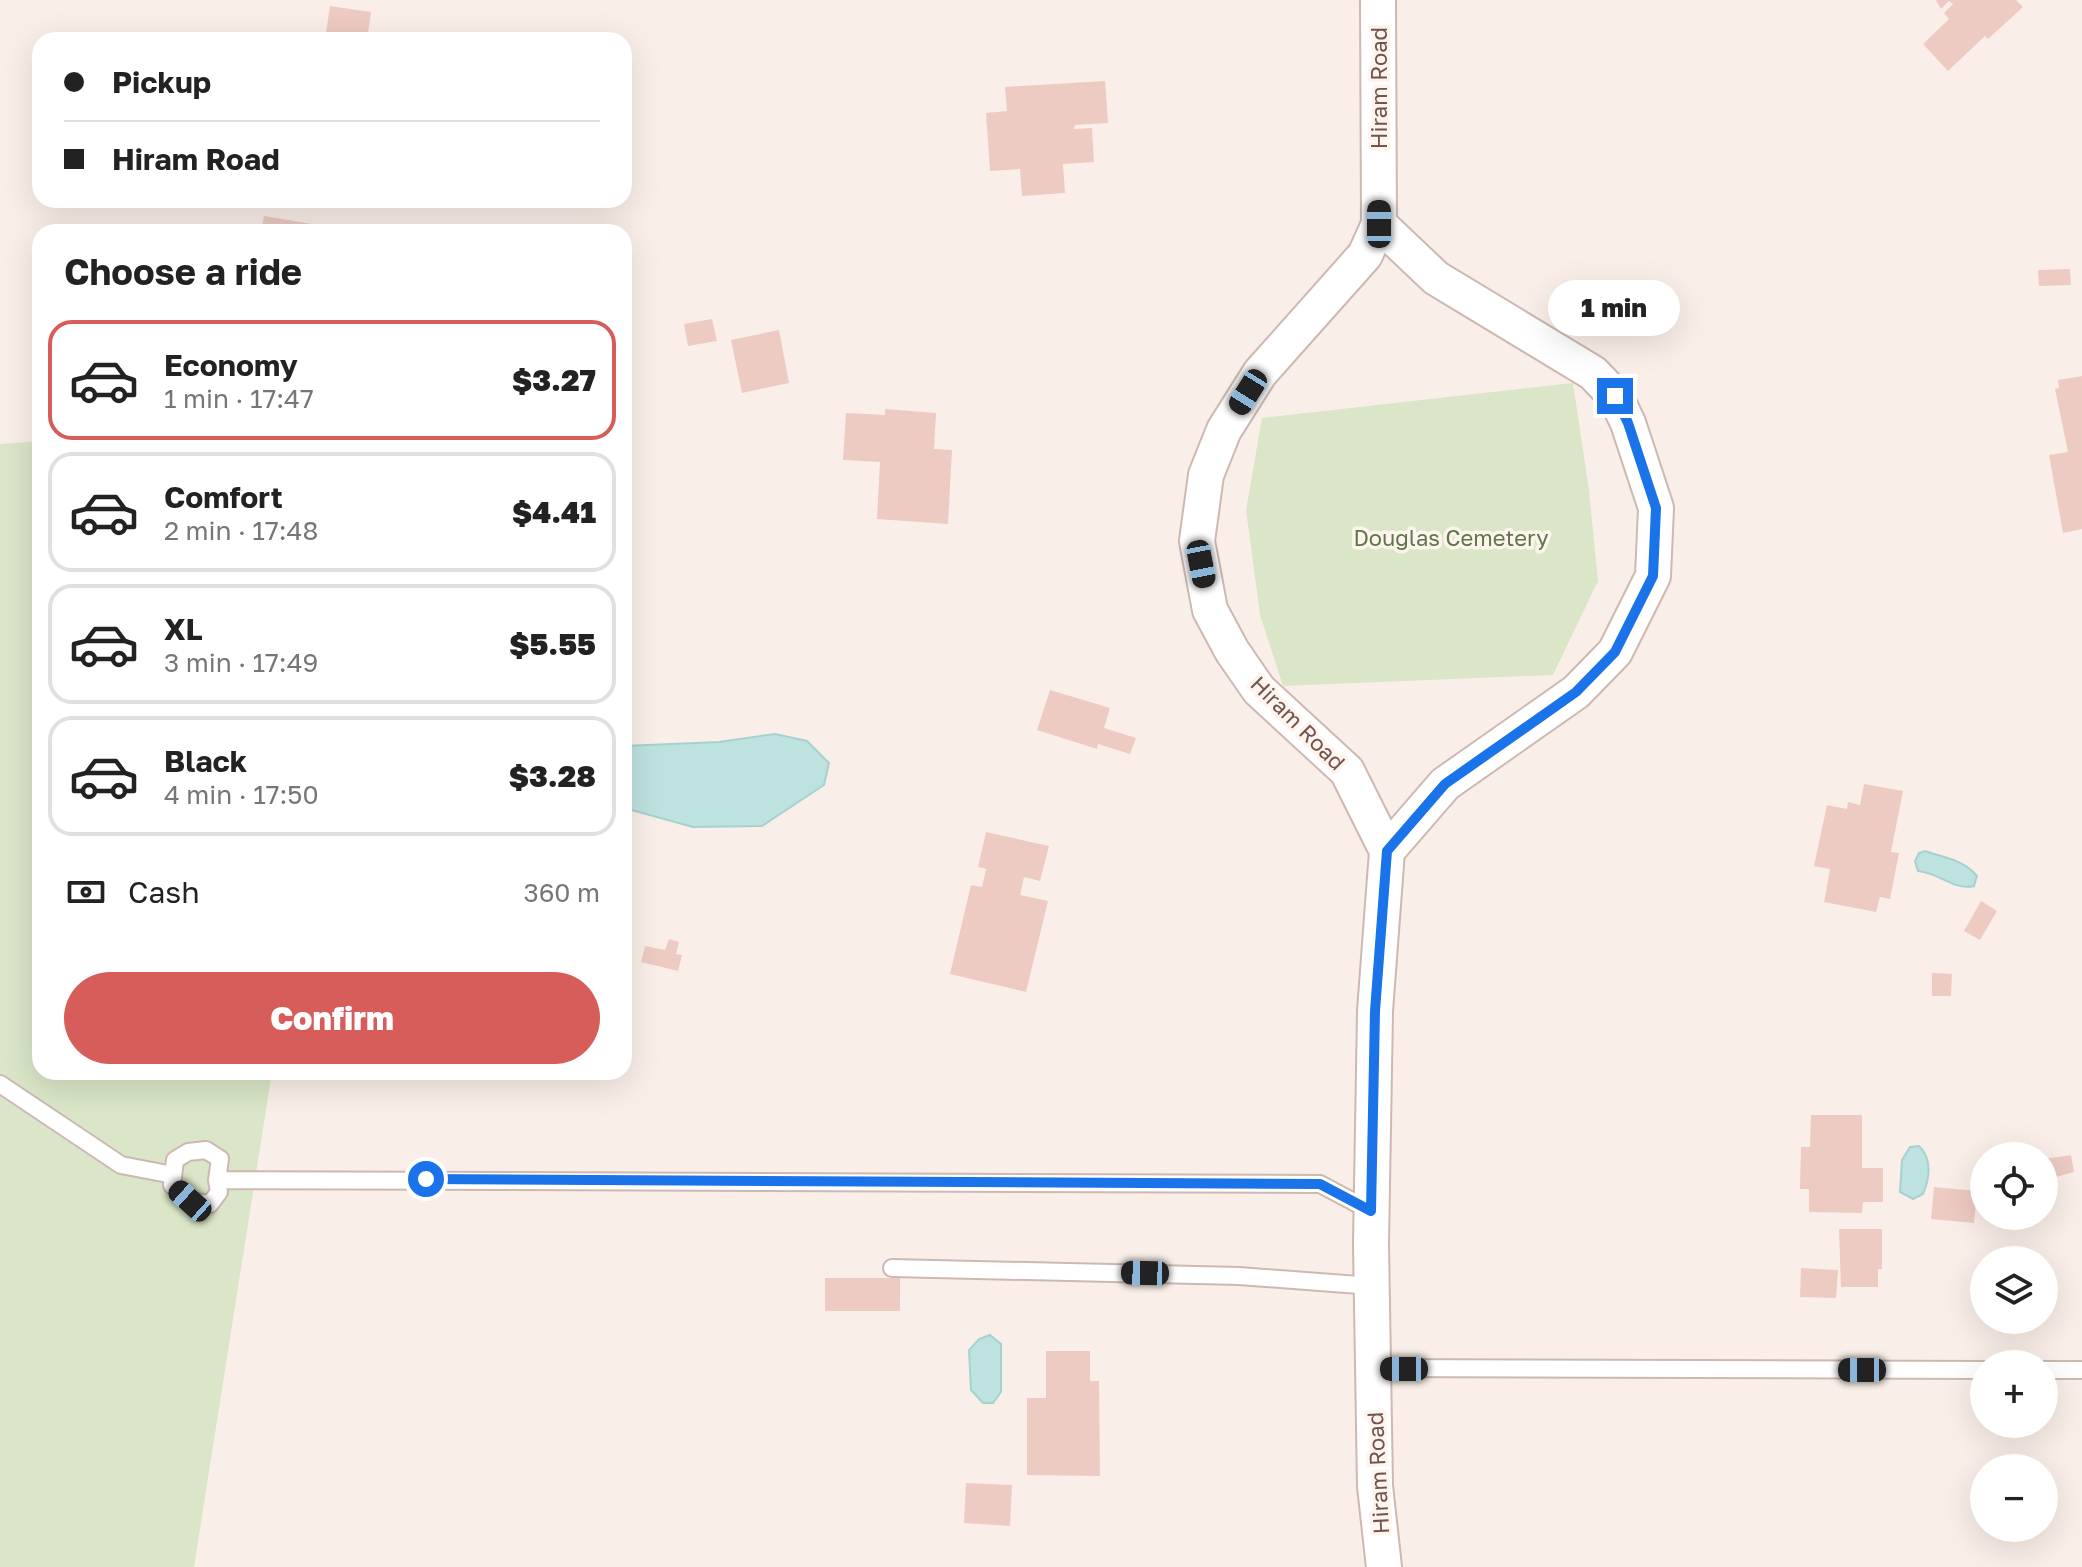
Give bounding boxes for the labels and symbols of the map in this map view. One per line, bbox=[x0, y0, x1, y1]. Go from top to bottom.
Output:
street label: Hiram Road bbox=[1365, 27, 1392, 149]
car bbox=[1367, 200, 1391, 248]
callout: 1 min bbox=[1549, 280, 1681, 336]
car bbox=[1225, 365, 1271, 419]
route end bbox=[1597, 378, 1633, 414]
park label: Douglas Cemetery bbox=[1353, 524, 1549, 551]
car bbox=[1185, 538, 1217, 590]
street label: Hiram Road bbox=[1246, 670, 1351, 775]
route start bbox=[408, 1161, 444, 1197]
car bbox=[164, 1176, 216, 1226]
car bbox=[1121, 1261, 1169, 1285]
car bbox=[1380, 1357, 1428, 1381]
car bbox=[1838, 1358, 1886, 1382]
street label: Hiram Road bbox=[1361, 1411, 1394, 1535]

